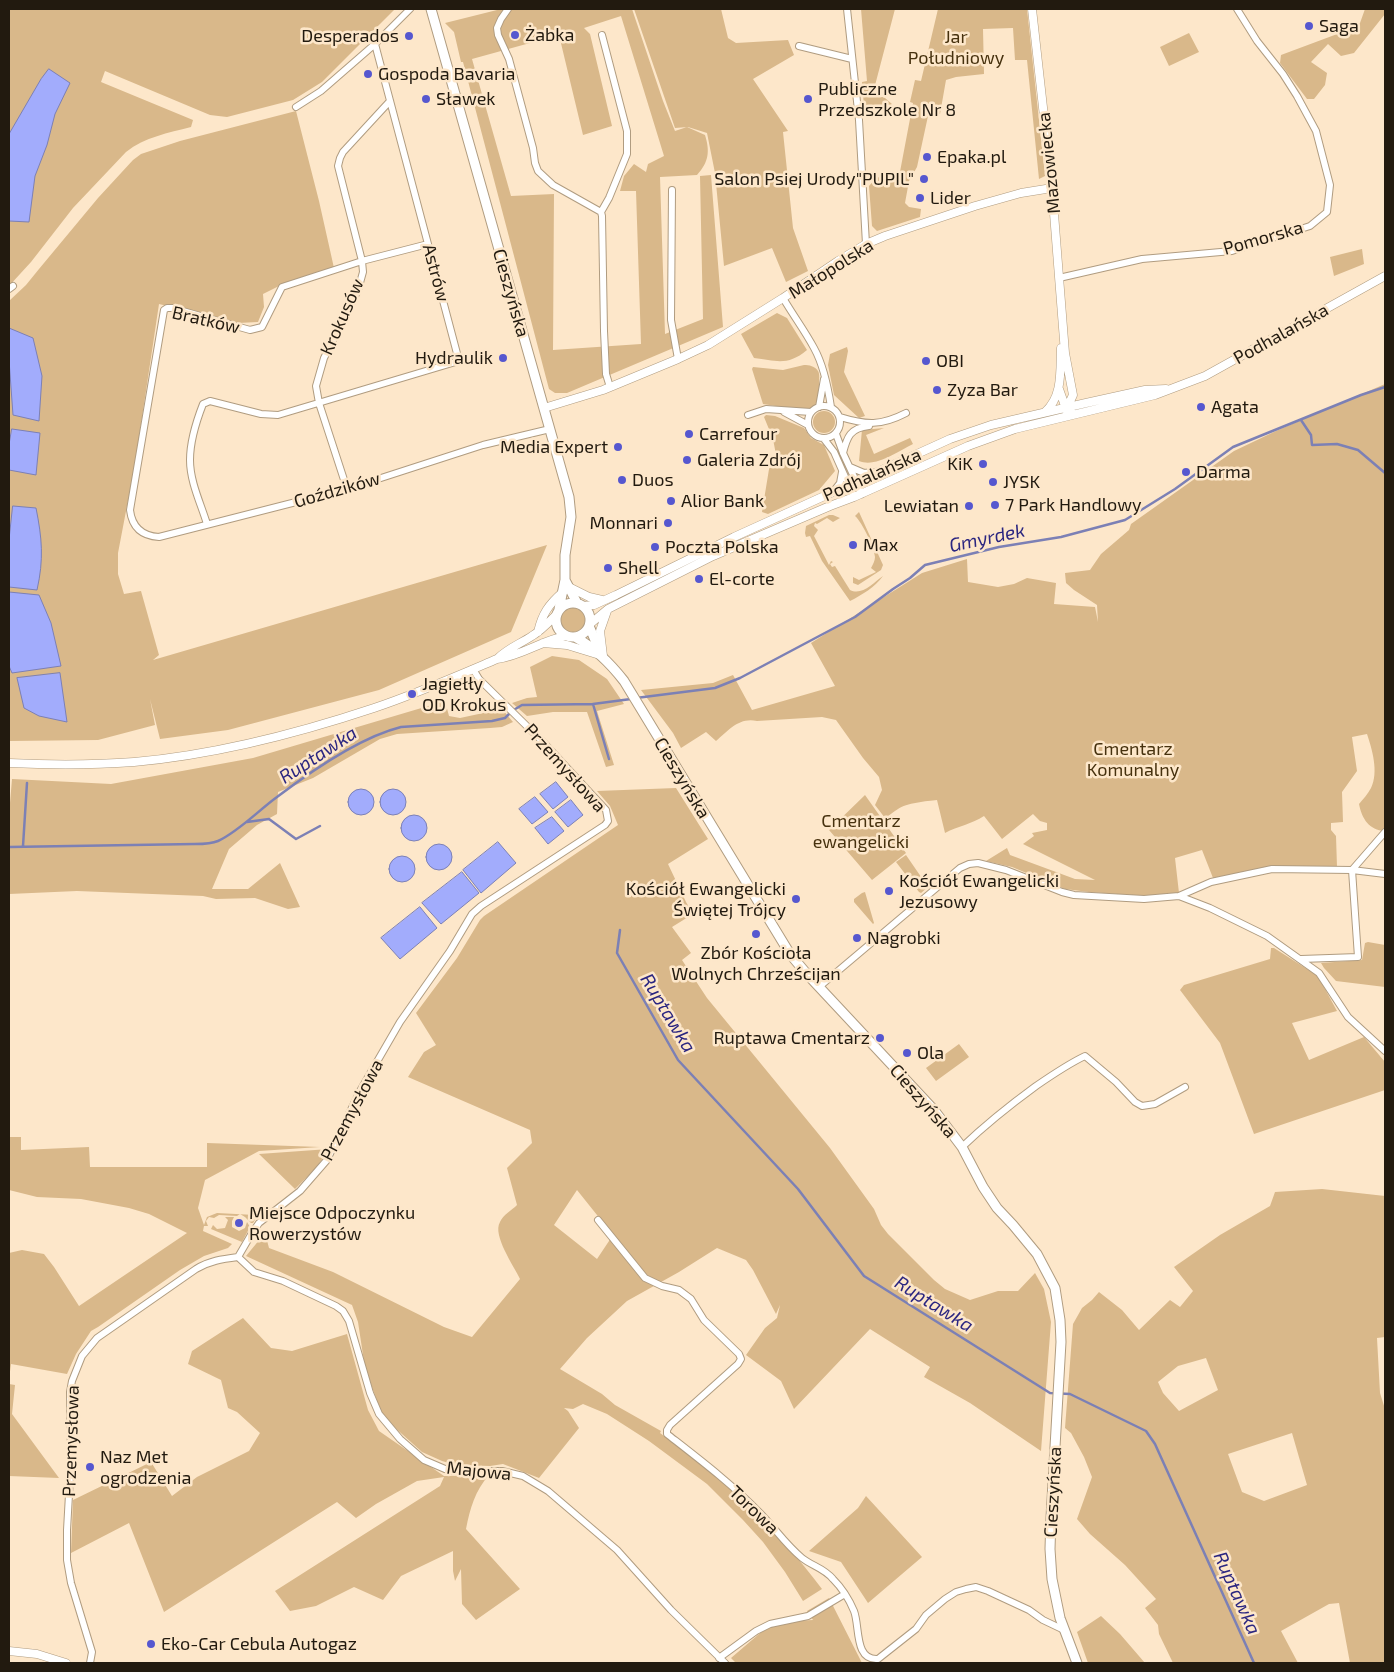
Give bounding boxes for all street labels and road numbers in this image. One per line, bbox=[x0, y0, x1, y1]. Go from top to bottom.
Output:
street label: Mazowiecka bbox=[1033, 111, 1065, 215]
street label: Pomorska bbox=[1221, 216, 1305, 260]
street label: Małopolska bbox=[785, 234, 877, 304]
street label: Astrów bbox=[418, 242, 454, 304]
street label: Cieszyńska bbox=[488, 246, 534, 340]
street label: Krokusów bbox=[316, 275, 368, 359]
street label: Podhalańska bbox=[1230, 299, 1332, 369]
street label: Bratków bbox=[170, 302, 242, 338]
street label: Podhalańska bbox=[820, 444, 924, 506]
street label: Goździków bbox=[291, 467, 383, 513]
street label: Przemysłowa bbox=[520, 719, 610, 817]
street label: Cieszyńska bbox=[649, 733, 715, 823]
street label: Przemysłowa bbox=[316, 1056, 388, 1164]
street label: Cieszyńska bbox=[885, 1060, 961, 1142]
street label: Przemysłowa bbox=[58, 1385, 84, 1497]
street label: Cieszyńska bbox=[1040, 1446, 1066, 1538]
street label: Majowa bbox=[446, 1457, 512, 1485]
street label: Torowa bbox=[725, 1481, 783, 1539]

